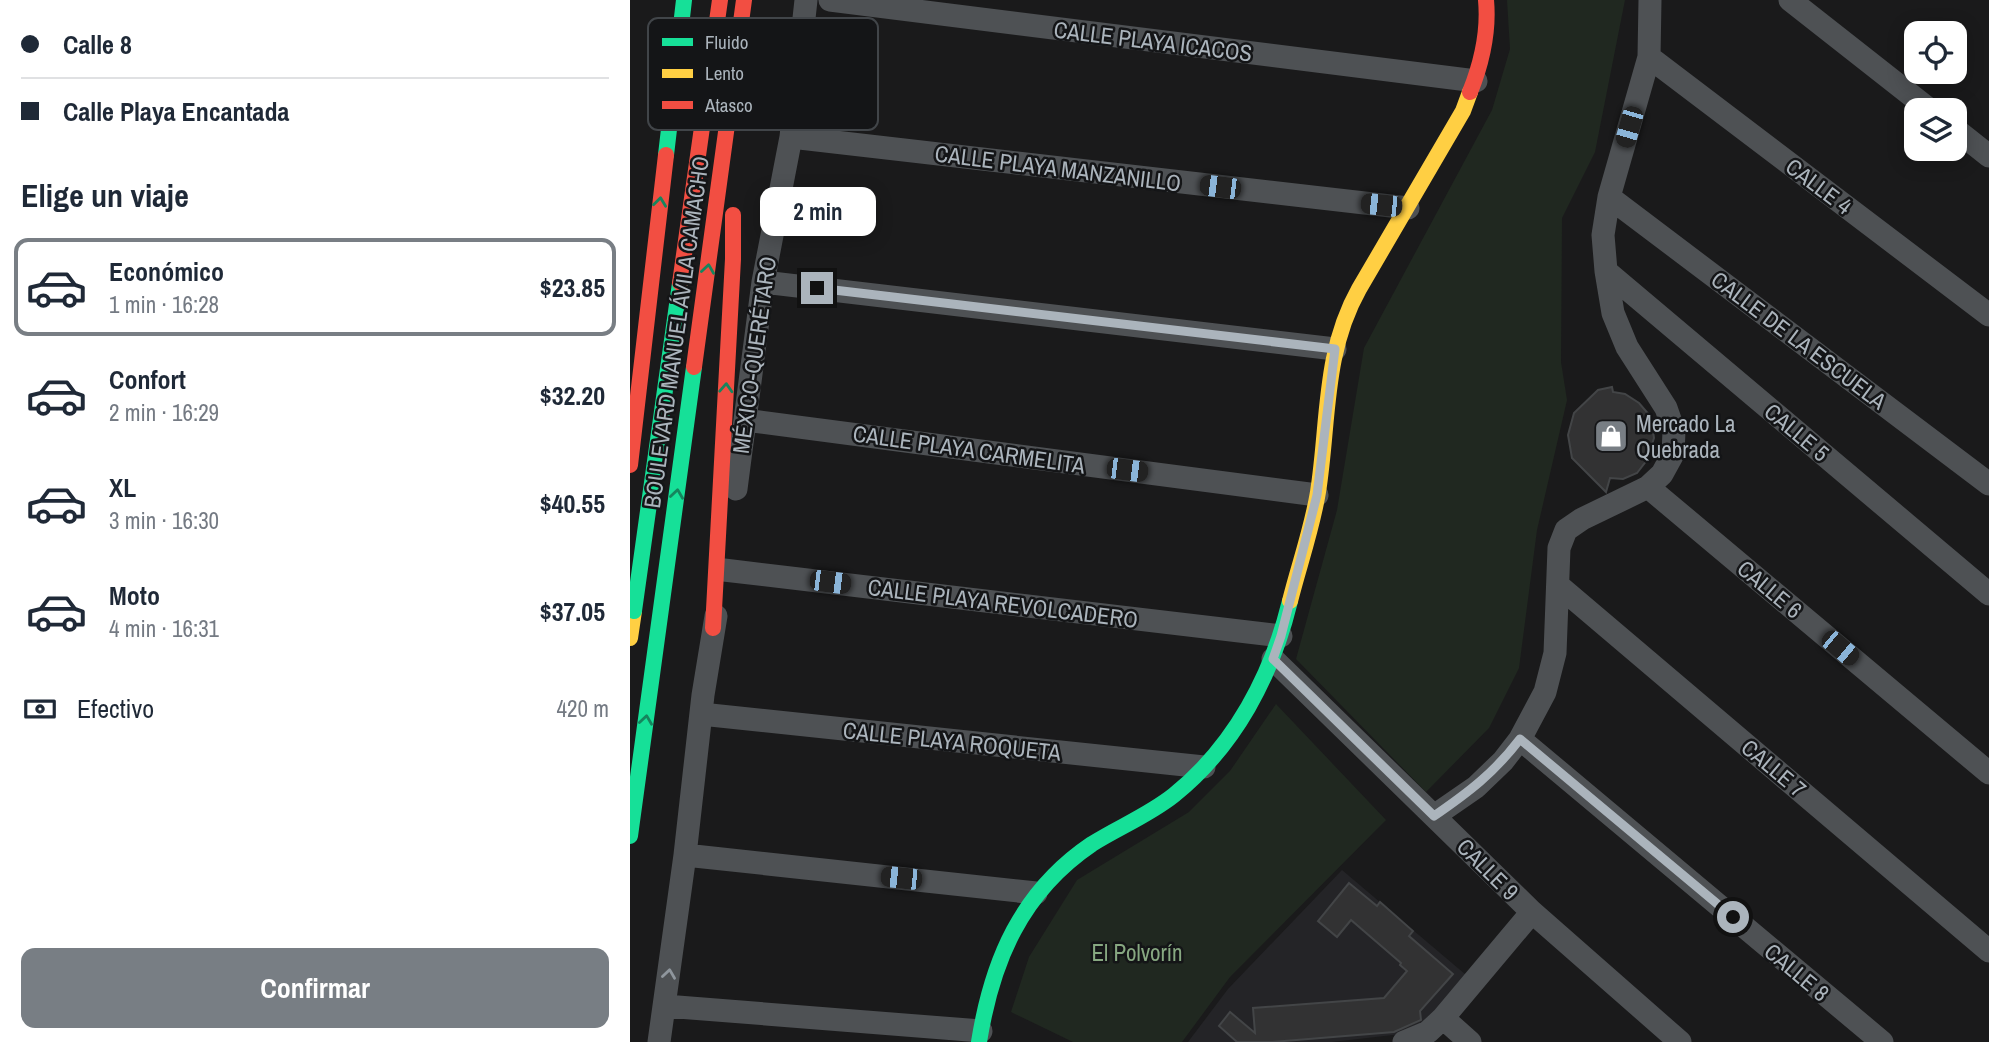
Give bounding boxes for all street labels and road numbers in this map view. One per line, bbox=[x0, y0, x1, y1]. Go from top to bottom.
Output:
street label: CALLE PLAYA ICACOS bbox=[1052, 13, 1254, 69]
street label: CALLE PLAYA MANZANILLO bbox=[933, 138, 1183, 198]
street label: CALLE 4 bbox=[1780, 151, 1859, 221]
street label: BOULEVARD MANUEL ÁVILA CAMACHO bbox=[636, 154, 716, 510]
street label: MÉXICO-QUERÉTARO bbox=[725, 254, 783, 456]
street label: CALLE DE LA ESCUELA bbox=[1705, 264, 1893, 416]
street label: CALLE 5 bbox=[1758, 396, 1836, 468]
street label: CALLE PLAYA CARMELITA bbox=[851, 417, 1087, 481]
street label: CALLE 6 bbox=[1731, 553, 1809, 625]
street label: CALLE PLAYA REVOLCADERO bbox=[866, 571, 1140, 635]
street label: CALLE PLAYA ROQUETA bbox=[841, 714, 1063, 768]
street label: CALLE 7 bbox=[1735, 732, 1813, 804]
street label: CALLE 9 bbox=[1450, 831, 1526, 907]
street label: CALLE 8 bbox=[1758, 936, 1836, 1008]

